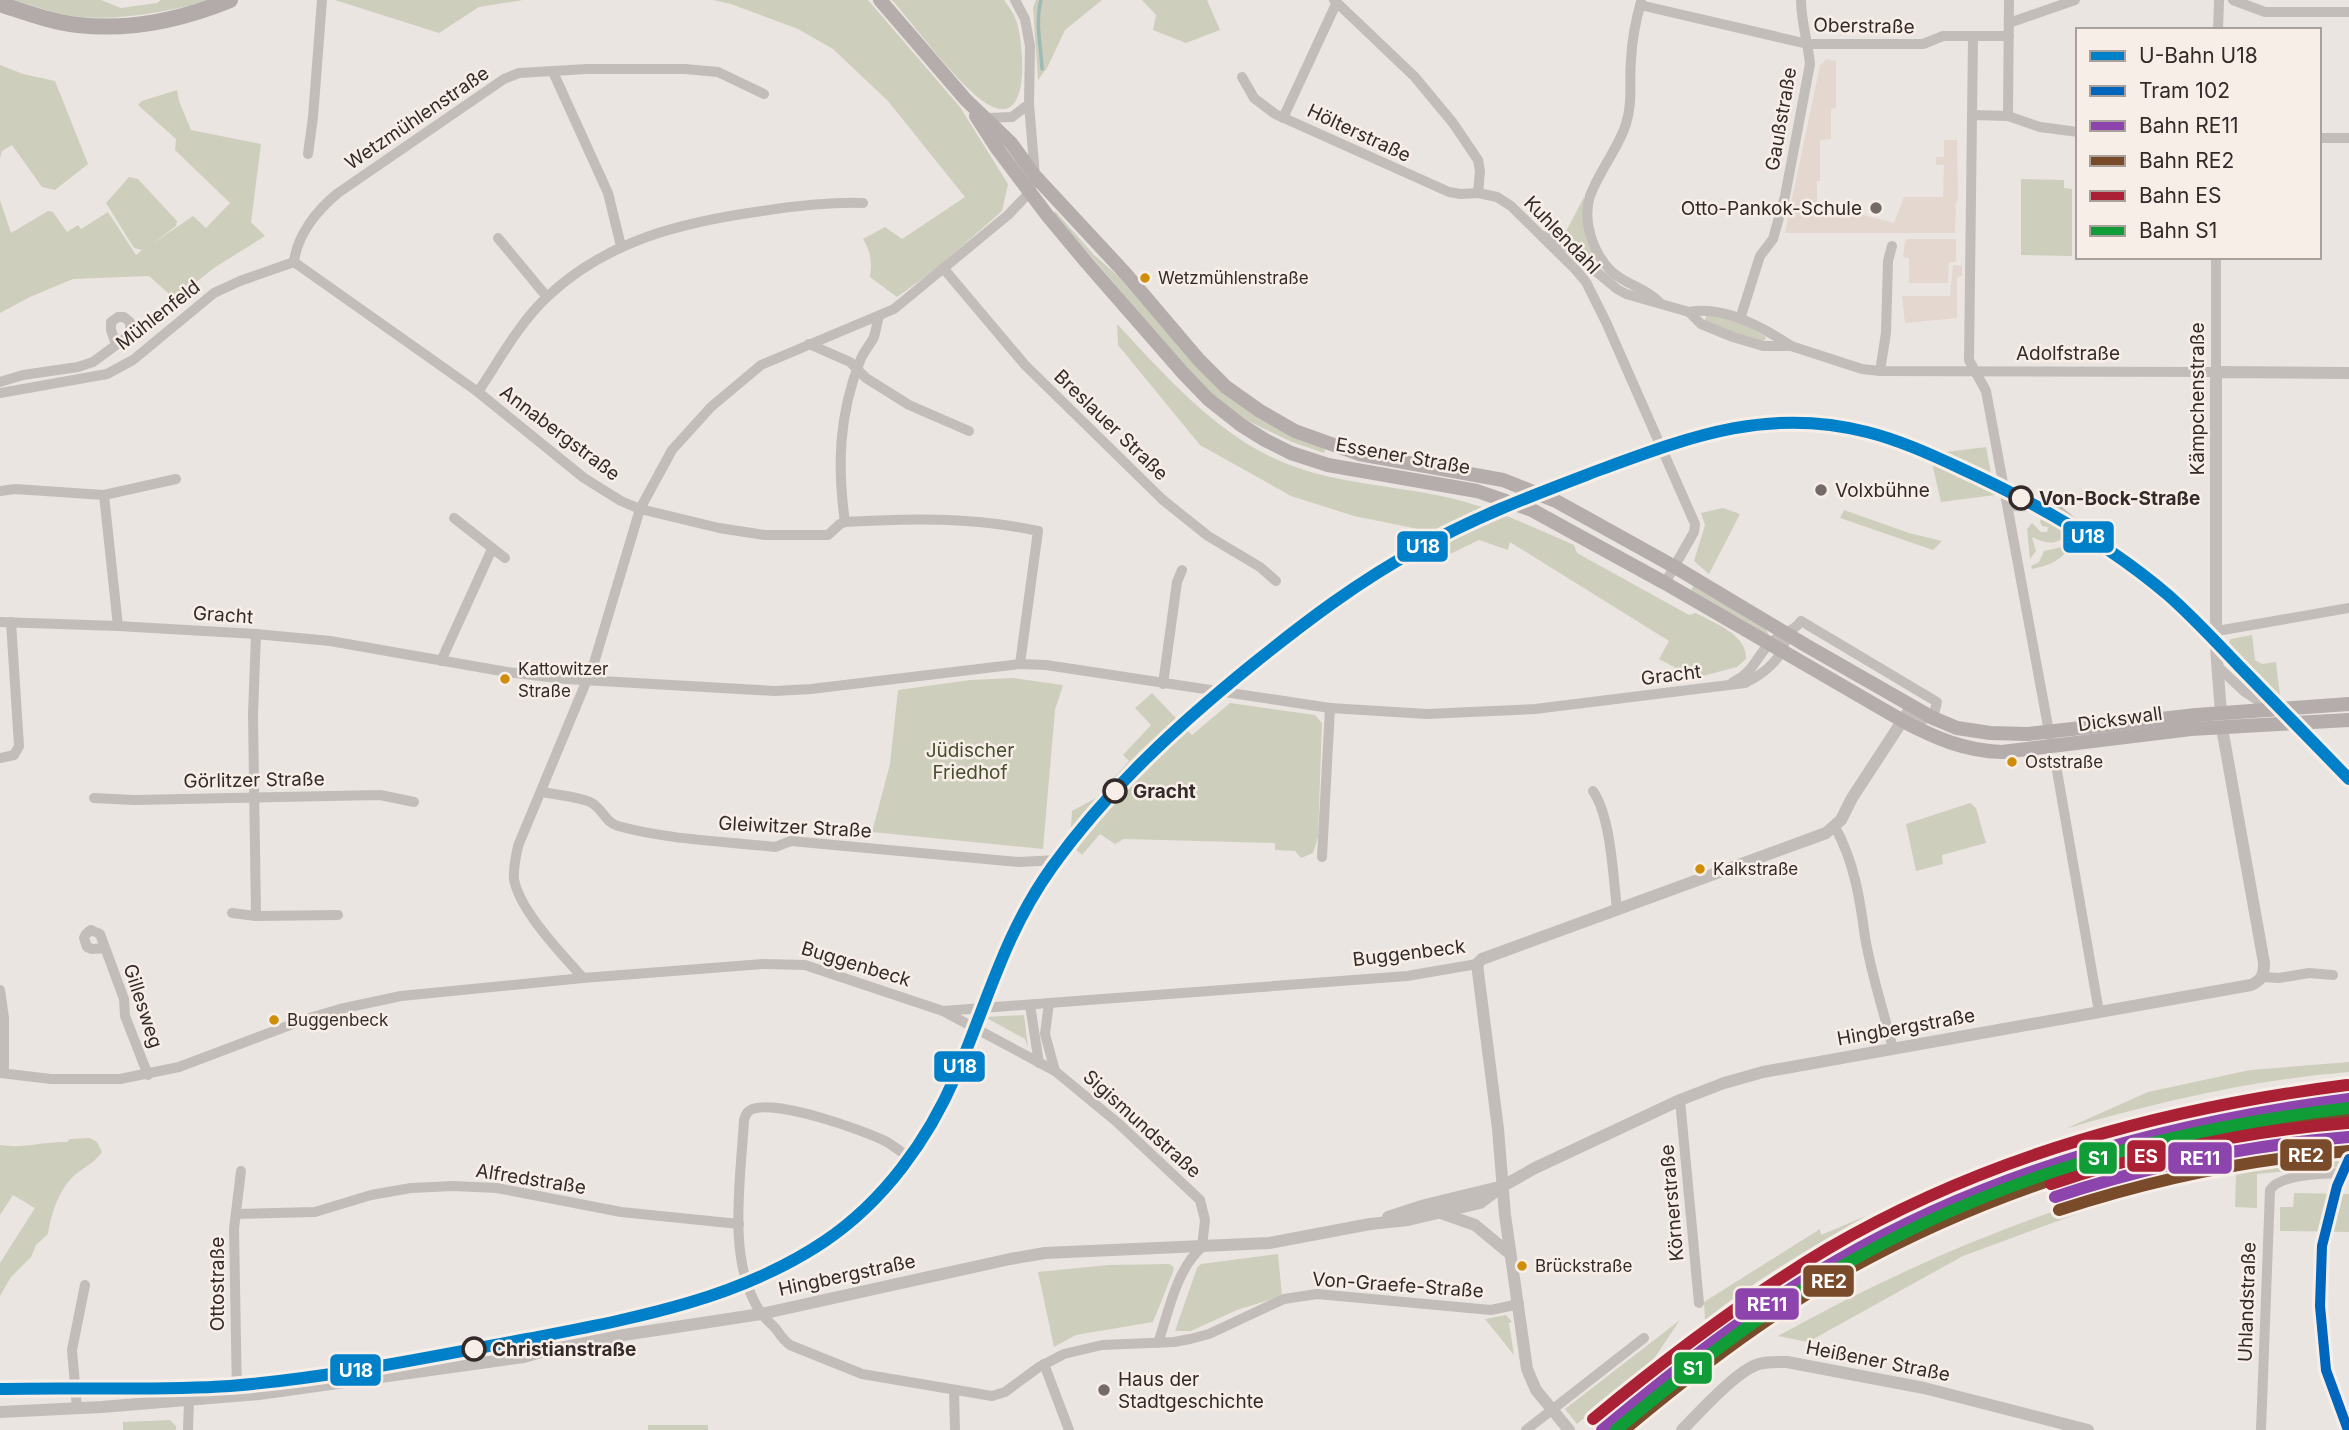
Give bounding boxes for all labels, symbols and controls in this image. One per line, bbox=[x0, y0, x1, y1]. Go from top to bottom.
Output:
street label: Oberstraße bbox=[1813, 14, 1915, 38]
legend bbox=[2076, 28, 2321, 259]
text: U-Bahn U18 bbox=[2139, 43, 2258, 68]
street label: Wetzmühlenstraße bbox=[341, 61, 493, 175]
street label: Gaußstraße bbox=[1761, 65, 1801, 173]
text: Tram 102 bbox=[2139, 78, 2230, 103]
street label: Hölterstraße bbox=[1304, 99, 1414, 167]
text: Bahn RE11 bbox=[2139, 113, 2238, 138]
text: Bahn RE2 bbox=[2139, 148, 2234, 173]
text: Bahn ES bbox=[2139, 183, 2221, 208]
street label: Kuhlendahl bbox=[1519, 191, 1605, 279]
place label: Otto-Pankok-Schule bbox=[1681, 197, 1862, 220]
marker: Otto-Pankok-Schule bbox=[1868, 200, 1884, 216]
text: Bahn S1 bbox=[2139, 218, 2217, 243]
place label: Wetzmühlenstraße bbox=[1158, 268, 1309, 288]
marker: Wetzmühlenstraße bbox=[1138, 271, 1152, 285]
street label: Mühlenfeld bbox=[111, 275, 205, 355]
street label: Kämpchenstraße bbox=[2186, 323, 2209, 475]
street label: Adolfstraße bbox=[2016, 342, 2120, 365]
street label: Breslauer Straße bbox=[1049, 365, 1173, 485]
street label: Annabergstraße bbox=[495, 380, 625, 486]
street label: Essener Straße bbox=[1334, 433, 1472, 479]
place label: Volxbühne bbox=[1835, 479, 1930, 502]
marker: Volxbühne bbox=[1813, 482, 1829, 498]
marker: Von-Bock-Straße bbox=[2009, 486, 2033, 510]
place label: Von-Bock-Straße bbox=[2039, 487, 2200, 510]
line badge: U18 bbox=[2062, 520, 2115, 554]
text: U18 bbox=[2071, 525, 2105, 548]
line badge: U18 bbox=[1396, 530, 1449, 563]
text: U18 bbox=[1406, 535, 1440, 558]
street label: Gracht bbox=[192, 601, 254, 629]
place label: Kattowitzer Straße bbox=[518, 659, 609, 701]
street label: Gracht bbox=[1640, 660, 1702, 690]
marker: Kattowitzer Straße bbox=[498, 672, 512, 686]
street label: Dickswall bbox=[2076, 702, 2164, 736]
park label: Jüdischer Friedhof bbox=[926, 739, 1014, 784]
place label: Oststraße bbox=[2025, 752, 2103, 772]
marker: Oststraße bbox=[2005, 755, 2019, 769]
street label: Görlitzer Straße bbox=[183, 767, 325, 793]
marker: Gracht bbox=[1103, 779, 1127, 803]
place label: Gracht bbox=[1133, 780, 1196, 803]
street label: Gleiwitzer Straße bbox=[718, 811, 872, 843]
place label: Kalkstraße bbox=[1713, 859, 1798, 879]
marker: Kalkstraße bbox=[1693, 862, 1707, 876]
street label: Buggenbeck bbox=[1351, 935, 1467, 971]
street label: Buggenbeck bbox=[798, 936, 914, 992]
street label: Gillesweg bbox=[119, 961, 167, 1051]
street label: Hingbergstraße bbox=[1835, 1004, 1977, 1050]
place label: Buggenbeck bbox=[287, 1010, 389, 1030]
marker: Buggenbeck bbox=[267, 1013, 281, 1027]
line badge: U18 bbox=[933, 1050, 986, 1083]
text: U18 bbox=[943, 1055, 977, 1078]
street label: Sigismundstraße bbox=[1078, 1065, 1206, 1183]
line badge: RE2 bbox=[2279, 1138, 2333, 1172]
line badge: ES bbox=[2126, 1139, 2167, 1173]
line badge: S1 bbox=[2078, 1141, 2118, 1175]
line badge: RE11 bbox=[2167, 1141, 2233, 1175]
street label: Körnerstraße bbox=[1655, 1144, 1689, 1262]
text: RE2 bbox=[2288, 1144, 2324, 1167]
text: ES bbox=[2134, 1145, 2158, 1168]
text: S1 bbox=[2088, 1147, 2108, 1170]
text: RE11 bbox=[2180, 1147, 2220, 1170]
street label: Alfredstraße bbox=[474, 1159, 588, 1199]
street label: Ottostraße bbox=[206, 1237, 229, 1331]
street label: Uhlandstraße bbox=[2233, 1241, 2261, 1363]
street label: Hingbergstraße bbox=[776, 1249, 918, 1301]
place label: Brückstraße bbox=[1535, 1256, 1633, 1276]
marker: Brückstraße bbox=[1515, 1259, 1529, 1273]
line badge: RE2 bbox=[1802, 1264, 1855, 1298]
street label: Von-Graefe-Straße bbox=[1311, 1268, 1485, 1302]
text: RE2 bbox=[1811, 1270, 1847, 1293]
line badge: RE11 bbox=[1734, 1287, 1800, 1321]
text: RE11 bbox=[1747, 1293, 1787, 1316]
street label: Heißener Straße bbox=[1804, 1336, 1952, 1386]
marker: Christianstraße bbox=[462, 1337, 486, 1361]
place label: Christianstraße bbox=[492, 1338, 636, 1361]
line badge: S1 bbox=[1673, 1351, 1713, 1385]
line badge: U18 bbox=[329, 1353, 382, 1387]
text: S1 bbox=[1683, 1357, 1703, 1380]
text: U18 bbox=[339, 1359, 373, 1382]
place label: Haus der Stadtgeschichte bbox=[1118, 1368, 1264, 1413]
marker: Haus der Stadtgeschichte bbox=[1096, 1382, 1112, 1398]

